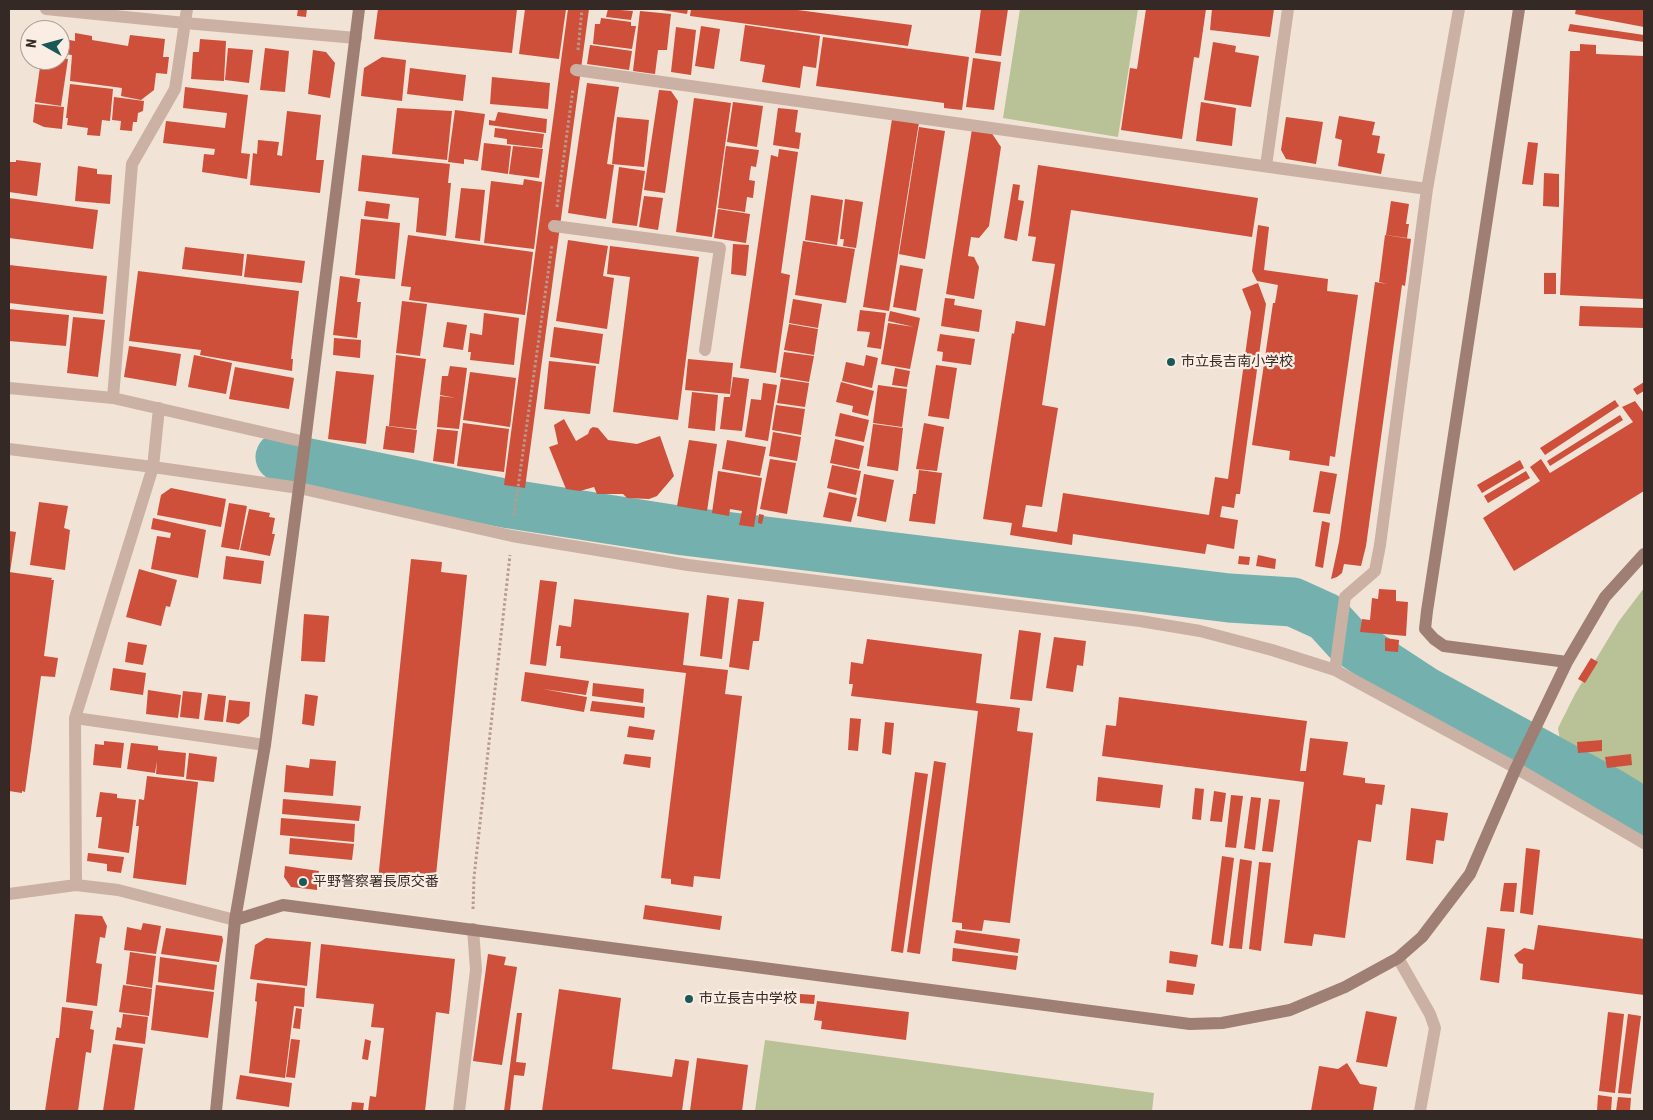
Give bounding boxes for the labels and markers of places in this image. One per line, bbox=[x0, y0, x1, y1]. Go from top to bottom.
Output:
place label: 市立長吉南小学校 bbox=[1181, 354, 1293, 370]
marker: 市立長吉南小学校 bbox=[1165, 356, 1177, 368]
place label: 平野警察署長原交番 bbox=[313, 874, 439, 890]
marker: 平野警察署長原交番 bbox=[297, 876, 309, 888]
place label: 市立長吉中学校 bbox=[699, 991, 797, 1007]
marker: 市立長吉中学校 bbox=[683, 993, 695, 1005]

